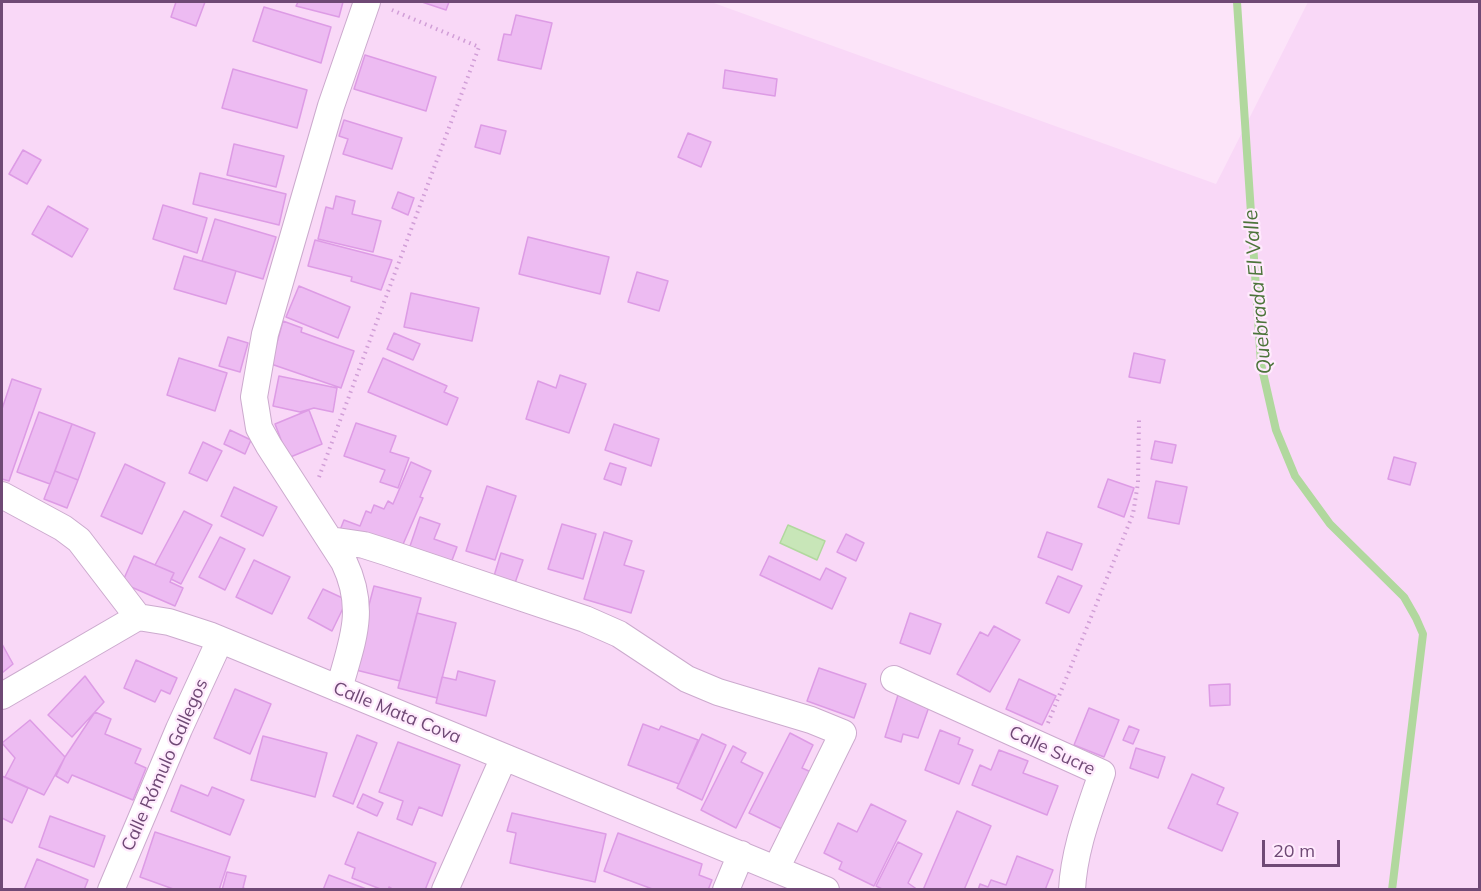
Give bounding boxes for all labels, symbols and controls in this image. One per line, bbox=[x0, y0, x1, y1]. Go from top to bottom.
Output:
water label: Quebrada El Valle bbox=[1239, 209, 1277, 375]
street label: Calle Rómulo Gallegos bbox=[117, 676, 213, 854]
street label: Calle Mata Cova bbox=[330, 678, 464, 748]
street label: Calle Sucre bbox=[1005, 722, 1099, 780]
scale bar bbox=[1265, 828, 1343, 866]
text: 20 m bbox=[1273, 839, 1315, 862]

